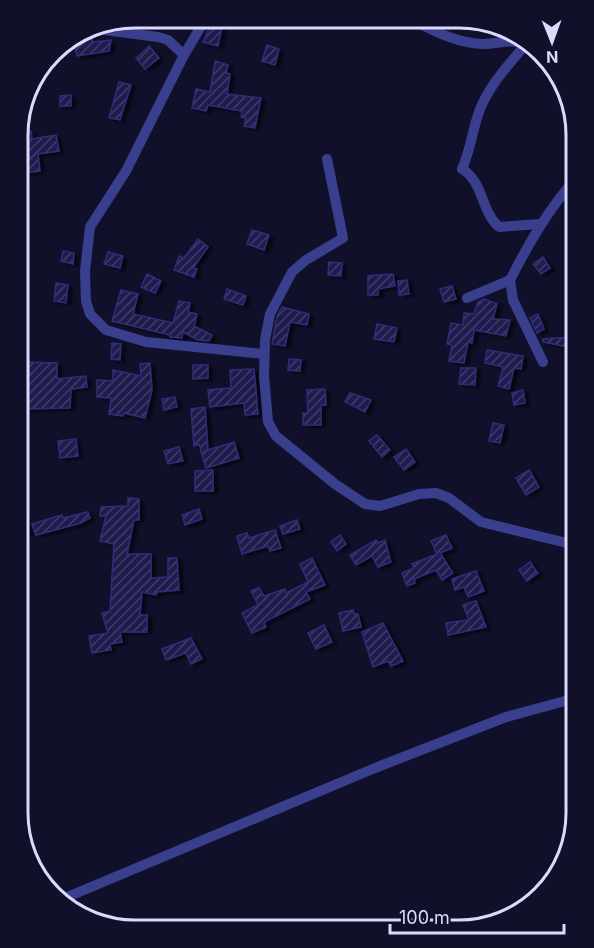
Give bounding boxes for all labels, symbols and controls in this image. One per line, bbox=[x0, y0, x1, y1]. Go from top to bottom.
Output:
north arrow bbox=[522, 12, 582, 72]
text: N bbox=[546, 47, 559, 67]
scale bar bbox=[390, 897, 564, 935]
text: 100 m bbox=[399, 907, 450, 928]

